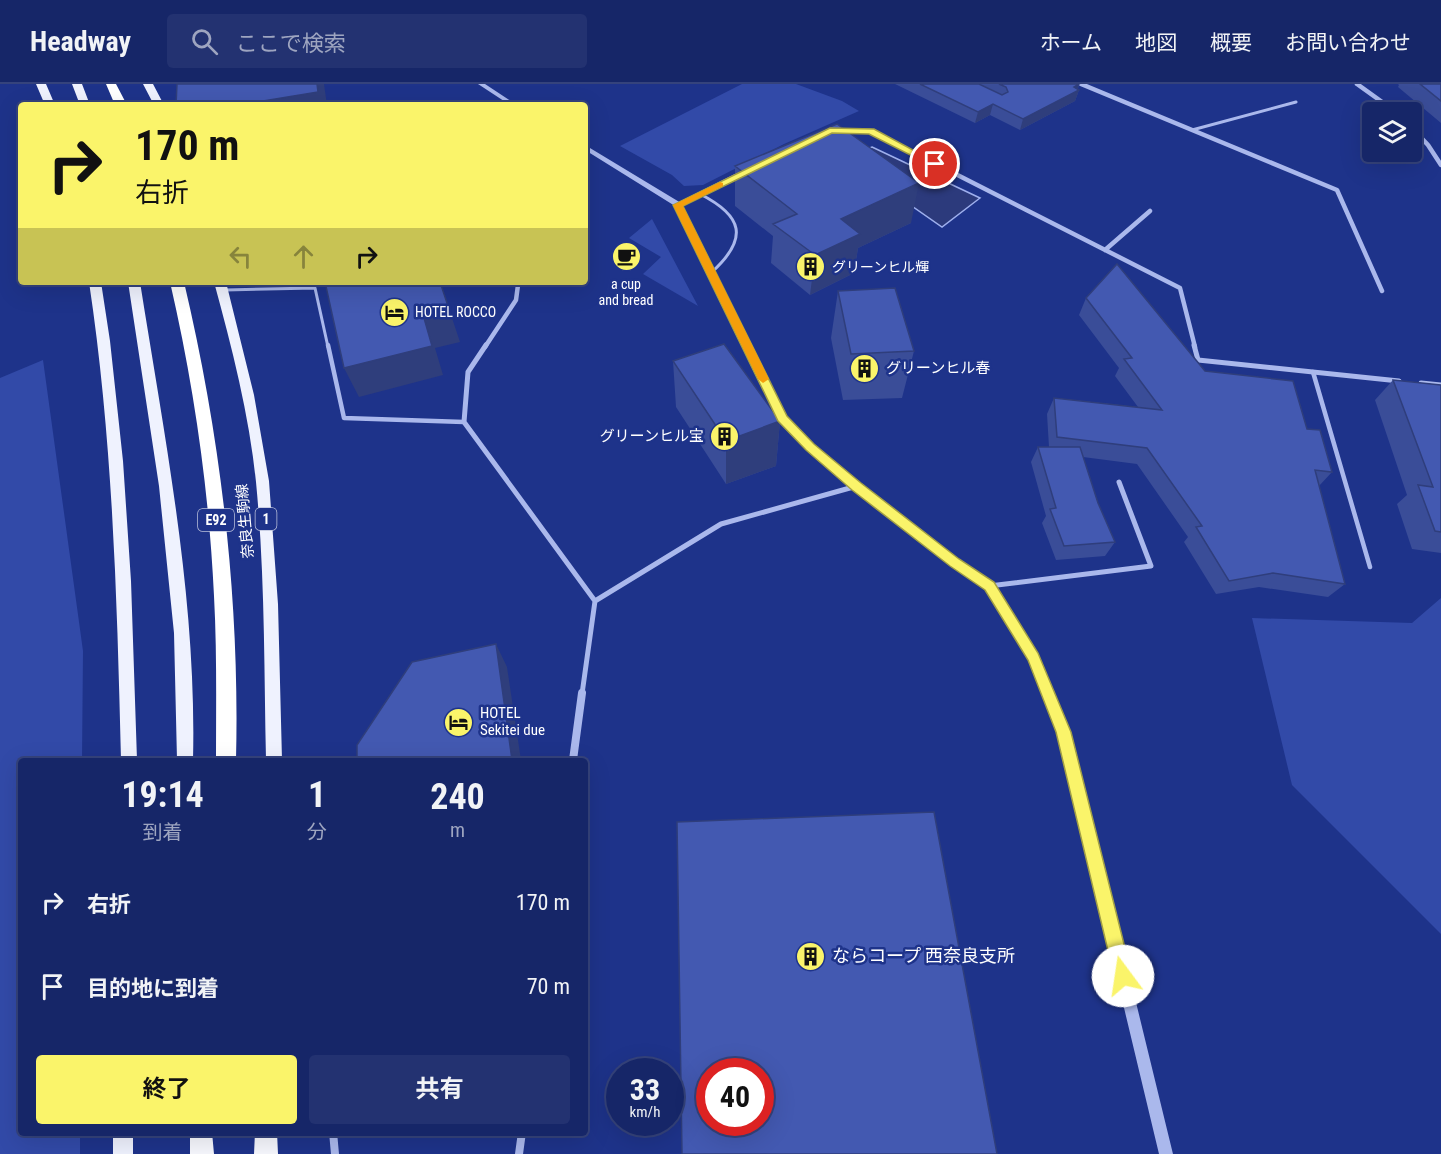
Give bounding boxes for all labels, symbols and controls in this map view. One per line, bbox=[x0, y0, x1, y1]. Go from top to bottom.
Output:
search box bbox=[167, 14, 587, 68]
text: Headway bbox=[30, 25, 131, 58]
icon: search bbox=[188, 25, 221, 58]
text: ここで検索 bbox=[236, 31, 346, 56]
text: ホーム bbox=[1040, 31, 1102, 55]
text: 地図 bbox=[1135, 31, 1177, 55]
text: 概要 bbox=[1210, 31, 1252, 55]
text: お問い合わせ bbox=[1285, 31, 1411, 55]
map controls bbox=[1362, 102, 1422, 162]
button: layers bbox=[1362, 102, 1422, 162]
text: 170 m bbox=[135, 121, 240, 170]
icon: right bbox=[36, 126, 114, 204]
pin bbox=[909, 138, 960, 189]
icon: arrive bbox=[918, 147, 951, 180]
text: 右折 bbox=[135, 177, 189, 209]
icon: left bbox=[224, 240, 257, 273]
icon: ahead bbox=[287, 240, 320, 273]
icon: right bbox=[350, 240, 383, 273]
cafe icon: a cup and bread bbox=[610, 241, 642, 273]
building icon: グリーンヒル輝 bbox=[795, 251, 827, 283]
place label: グリーンヒル輝 bbox=[832, 259, 929, 275]
place label: a cup and bread bbox=[599, 276, 653, 308]
hotel icon: HOTEL ROCCO bbox=[378, 296, 410, 328]
place label: HOTEL ROCCO bbox=[415, 304, 496, 320]
building icon: グリーンヒル春 bbox=[849, 352, 881, 384]
place label: グリーンヒル春 bbox=[886, 359, 990, 377]
building icon: グリーンヒル宝 bbox=[709, 420, 741, 452]
place label: グリーンヒル宝 bbox=[600, 427, 704, 445]
street label: 奈良生駒線 bbox=[233, 483, 257, 559]
road number: 1 bbox=[256, 508, 276, 530]
road number: E92 bbox=[198, 509, 234, 531]
place label: HOTEL Sekitei due bbox=[480, 704, 545, 739]
hotel icon: HOTEL Sekitei due bbox=[443, 706, 475, 738]
text: 19:14 bbox=[121, 774, 204, 816]
text: 1 bbox=[308, 774, 326, 816]
text: 240 bbox=[430, 776, 485, 818]
text: m bbox=[450, 818, 465, 842]
text: 到着 bbox=[143, 820, 183, 844]
text: 分 bbox=[307, 820, 327, 844]
icon: right bbox=[36, 886, 69, 919]
text: 170 m bbox=[516, 890, 570, 915]
text: 右折 bbox=[87, 892, 131, 917]
building icon: ならコープ 西奈良支所 bbox=[795, 940, 827, 972]
position arrow bbox=[1091, 944, 1155, 1008]
place label: ならコープ 西奈良支所 bbox=[832, 945, 1015, 966]
icon: arrive bbox=[36, 970, 69, 1003]
text: 70 m bbox=[527, 974, 570, 999]
text: 目的地に到着 bbox=[87, 976, 219, 1001]
button: 終了 bbox=[36, 1055, 297, 1124]
button: 共有 bbox=[309, 1055, 570, 1124]
speed limit sign: 40 bbox=[696, 1058, 774, 1136]
text: 33 bbox=[630, 1072, 660, 1107]
text: km/h bbox=[630, 1103, 660, 1121]

